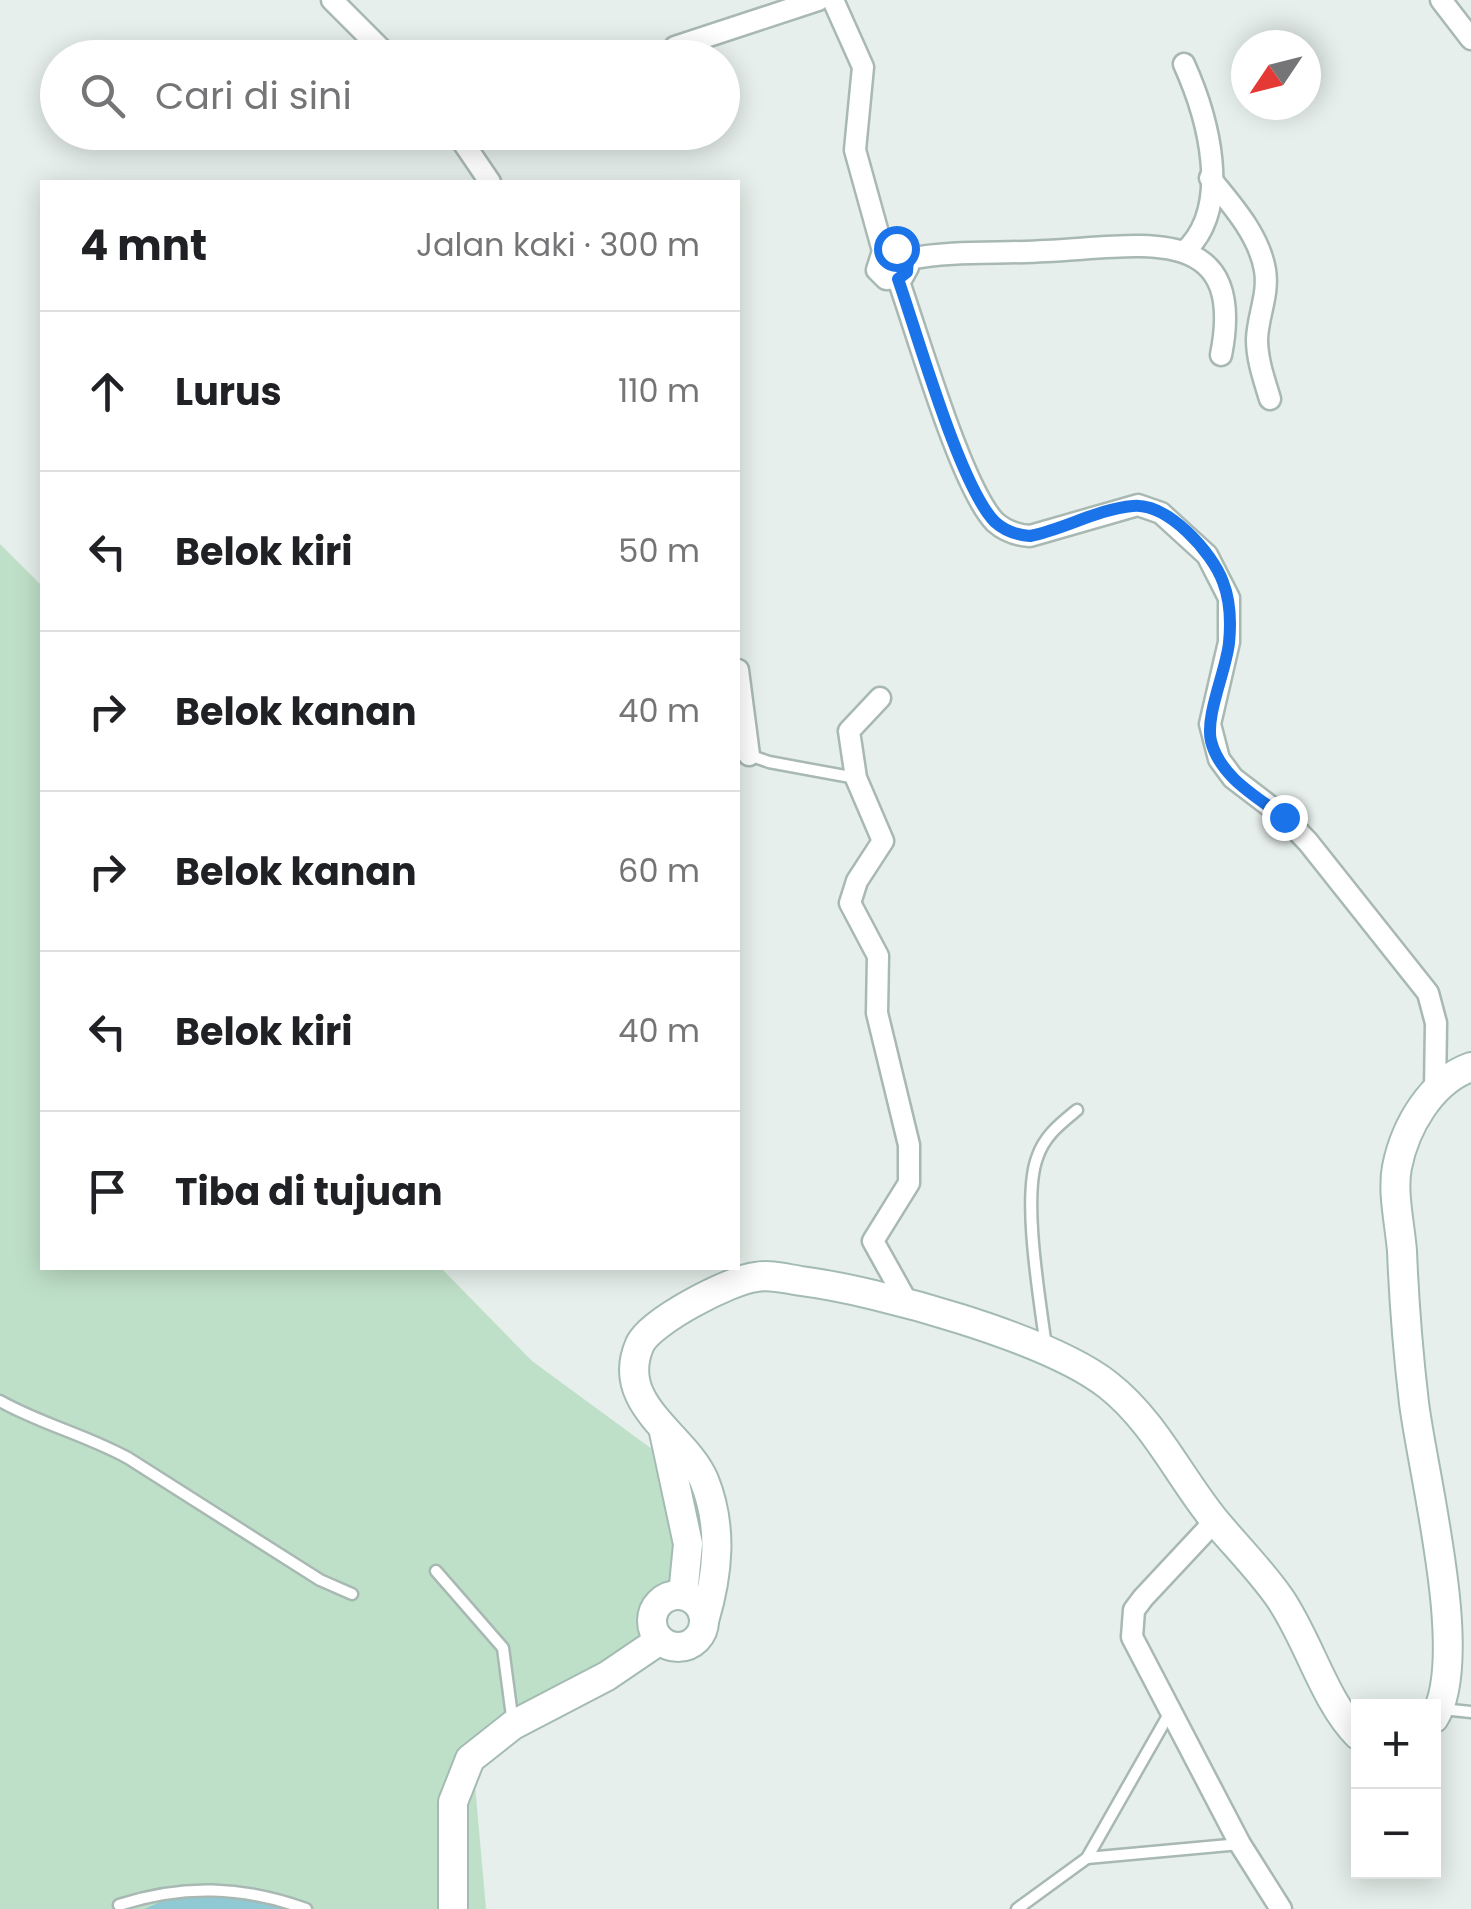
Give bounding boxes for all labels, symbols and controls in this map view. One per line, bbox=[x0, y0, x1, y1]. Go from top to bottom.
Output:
north arrow bbox=[1231, 30, 1321, 120]
search box bbox=[40, 40, 740, 150]
icon: search bbox=[75, 68, 130, 123]
text: Cari di sini bbox=[155, 69, 352, 122]
text: 4 mnt bbox=[80, 216, 207, 275]
text: Jalan kaki · 300 m bbox=[416, 222, 700, 267]
route start bbox=[874, 226, 920, 272]
icon: ahead bbox=[80, 364, 135, 419]
text: Lurus bbox=[175, 365, 282, 418]
text: 110 m bbox=[618, 368, 700, 413]
icon: left bbox=[80, 524, 135, 579]
text: Belok kiri bbox=[175, 525, 353, 578]
text: 50 m bbox=[618, 528, 700, 573]
icon: right bbox=[80, 684, 135, 739]
text: Belok kanan bbox=[175, 685, 417, 738]
text: 40 m bbox=[618, 688, 700, 733]
route end bbox=[1262, 795, 1308, 841]
icon: right bbox=[80, 844, 135, 899]
text: Belok kanan bbox=[175, 845, 417, 898]
text: 60 m bbox=[618, 848, 700, 893]
icon: left bbox=[80, 1004, 135, 1059]
text: Belok kiri bbox=[175, 1005, 353, 1058]
text: 40 m bbox=[618, 1008, 700, 1053]
icon: arrive bbox=[80, 1164, 135, 1219]
text: Tiba di tujuan bbox=[175, 1165, 443, 1218]
map controls bbox=[1351, 1699, 1441, 1879]
button: + bbox=[1351, 1699, 1441, 1789]
button: − bbox=[1351, 1789, 1441, 1879]

